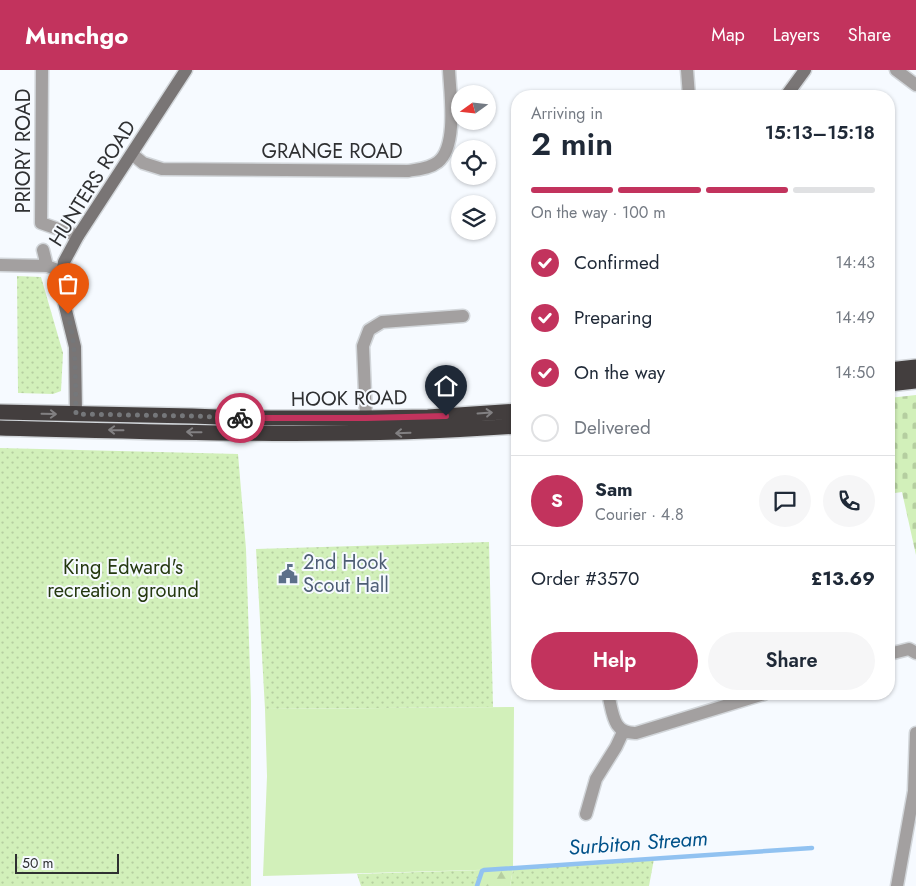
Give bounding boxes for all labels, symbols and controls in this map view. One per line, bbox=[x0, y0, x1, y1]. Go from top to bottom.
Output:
text: Munchgo bbox=[25, 18, 128, 53]
text: Map bbox=[711, 22, 745, 48]
text: Layers bbox=[773, 22, 820, 48]
text: Share bbox=[848, 22, 891, 48]
north arrow bbox=[451, 85, 496, 130]
map controls bbox=[451, 85, 496, 240]
street label: PRIORY ROAD bbox=[9, 89, 38, 213]
text: Arriving in bbox=[531, 102, 603, 125]
street label: HUNTERS ROAD bbox=[42, 115, 143, 252]
text: 15:13–15:18 bbox=[765, 119, 875, 146]
text: 2 min bbox=[531, 121, 613, 167]
street label: GRANGE ROAD bbox=[261, 137, 403, 166]
button: locate bbox=[451, 140, 496, 185]
button: layers bbox=[451, 195, 496, 240]
text: On the way · 100 m bbox=[531, 201, 666, 224]
icon: check bbox=[531, 249, 559, 277]
text: Confirmed bbox=[574, 249, 660, 276]
text: 14:43 bbox=[836, 251, 875, 274]
pin bbox=[47, 263, 89, 314]
icon: bag bbox=[54, 270, 82, 298]
icon: check bbox=[531, 304, 559, 332]
text: Preparing bbox=[574, 304, 652, 331]
text: 14:49 bbox=[835, 306, 875, 329]
icon: check bbox=[531, 359, 559, 387]
text: On the way bbox=[574, 359, 665, 386]
text: 14:50 bbox=[835, 361, 875, 384]
pin bbox=[425, 365, 467, 416]
icon: home bbox=[432, 372, 460, 400]
street label: HOOK ROAD bbox=[291, 383, 407, 414]
courier bbox=[215, 393, 265, 443]
icon: bike bbox=[226, 404, 254, 432]
one-way arrow bbox=[477, 408, 493, 418]
one-way arrow bbox=[40, 409, 56, 418]
text: Delivered bbox=[574, 414, 651, 441]
one-way arrow bbox=[108, 425, 124, 435]
one-way arrow bbox=[186, 427, 202, 436]
one-way arrow bbox=[396, 428, 412, 437]
button: chat bbox=[759, 475, 811, 527]
button: phone bbox=[823, 475, 875, 527]
text: Sam bbox=[595, 476, 633, 503]
text: S bbox=[551, 487, 563, 514]
text: Courier · 4.8 bbox=[595, 503, 684, 526]
place label: 2nd Hook Scout Hall bbox=[303, 548, 389, 600]
park label: King Edward's recreation ground bbox=[47, 553, 199, 605]
public building icon: 2nd Hook Scout Hall bbox=[277, 563, 299, 585]
text: Order #3570 bbox=[531, 565, 639, 592]
text: £13.69 bbox=[811, 565, 875, 592]
button: Help bbox=[531, 632, 698, 690]
button: Share bbox=[708, 632, 875, 690]
water label: Surbiton Stream bbox=[567, 823, 709, 863]
scale bar bbox=[15, 851, 119, 874]
text: 50 m bbox=[22, 853, 53, 873]

